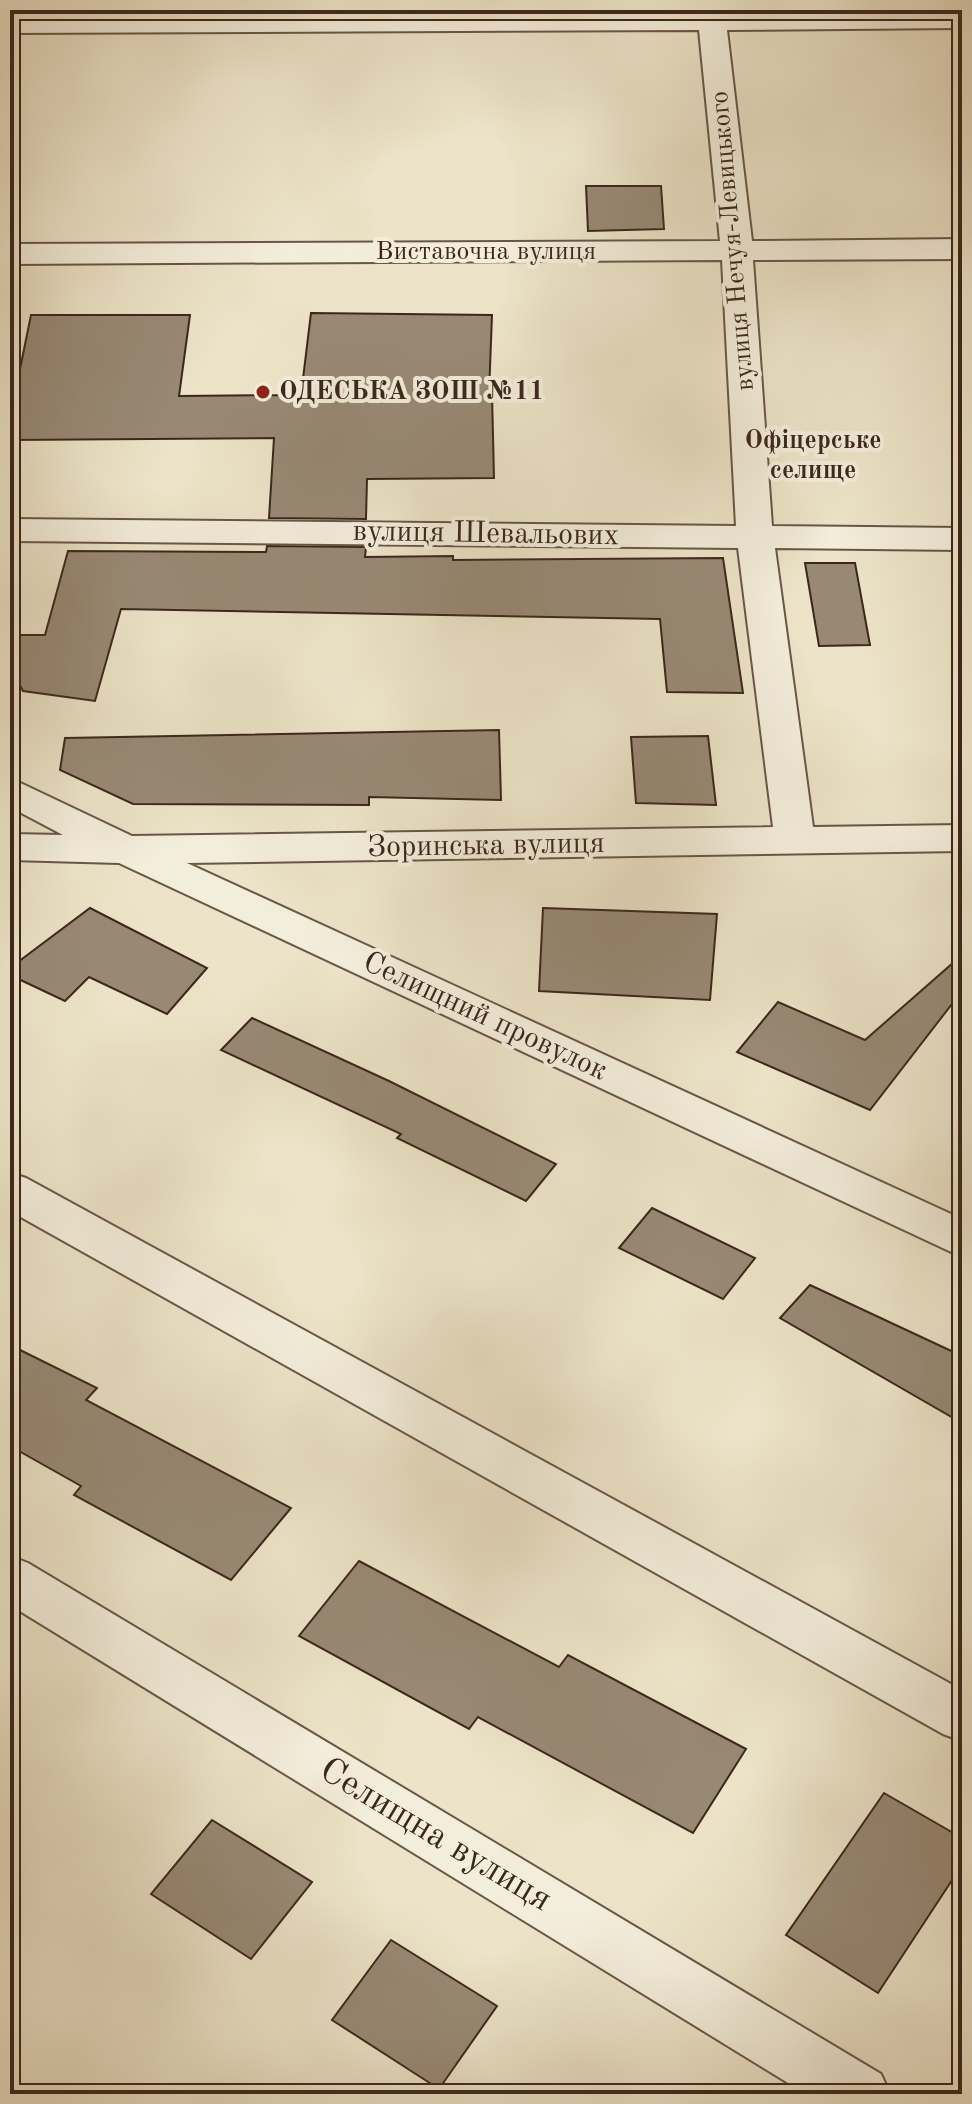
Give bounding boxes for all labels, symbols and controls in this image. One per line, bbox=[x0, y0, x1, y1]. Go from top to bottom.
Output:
street label: вулиця Нечуя-Левицького bbox=[707, 90, 759, 392]
street label: Виставочна вулиця bbox=[376, 239, 596, 265]
place label: ОДЕСЬКА ЗОШ №11 bbox=[279, 379, 544, 405]
marker: ОДЕСЬКА ЗОШ №11 bbox=[254, 383, 272, 401]
district label: Офіцерське селище bbox=[744, 428, 882, 484]
street label: вулиця Шевальових bbox=[352, 517, 620, 551]
street label: Зоринська вулиця bbox=[367, 829, 605, 863]
street label: Селищний провулок bbox=[358, 947, 612, 1087]
street label: Селищна вулиця bbox=[313, 1753, 557, 1919]

